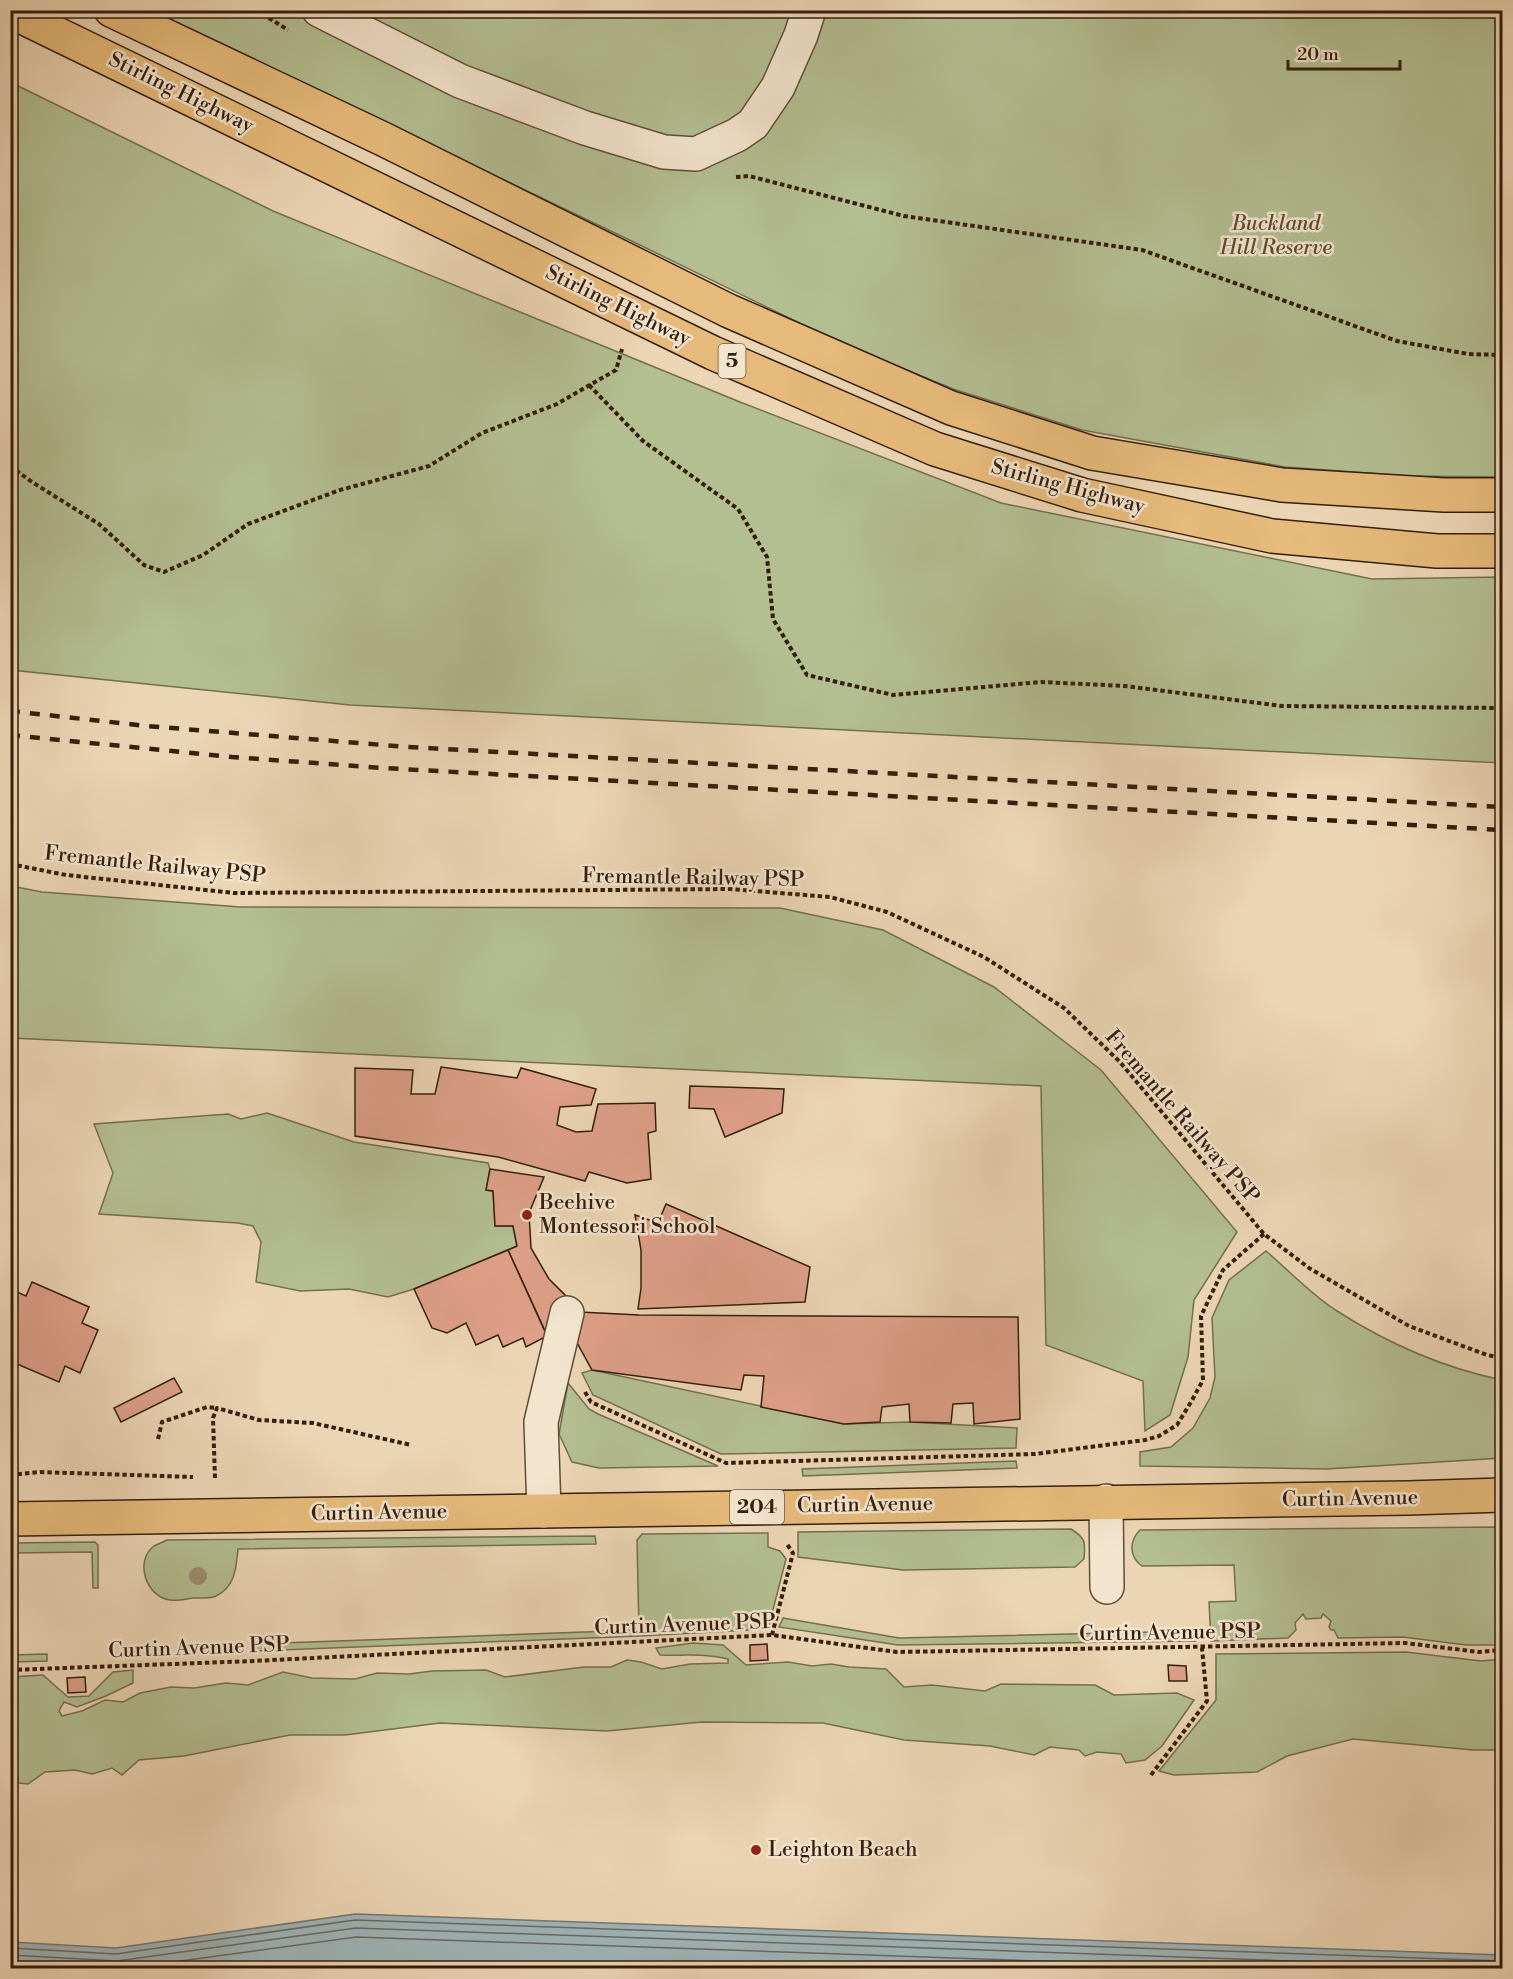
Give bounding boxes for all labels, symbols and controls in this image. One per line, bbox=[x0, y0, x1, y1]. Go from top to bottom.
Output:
scale bar bbox=[1288, 33, 1400, 71]
text: 20 m bbox=[1297, 43, 1339, 66]
street label: Stirling Highway bbox=[104, 47, 259, 140]
park label: Buckland Hill Reserve bbox=[1219, 211, 1332, 261]
street label: Stirling Highway bbox=[541, 260, 696, 353]
road number: 5 bbox=[718, 344, 746, 378]
street label: Stirling Highway bbox=[988, 454, 1149, 520]
street label: Fremantle Railway PSP bbox=[43, 840, 267, 890]
street label: Fremantle Railway PSP bbox=[582, 863, 804, 893]
street label: Fremantle Railway PSP bbox=[1099, 1024, 1265, 1210]
place label: Beehive Montessori School bbox=[538, 1190, 716, 1240]
marker: Beehive Montessori School bbox=[520, 1208, 534, 1222]
street label: Curtin Avenue bbox=[1282, 1485, 1418, 1513]
road number: 204 bbox=[730, 1490, 784, 1524]
street label: Curtin Avenue bbox=[797, 1491, 933, 1519]
street label: Curtin Avenue bbox=[311, 1499, 447, 1527]
street label: Curtin Avenue PSP bbox=[594, 1609, 776, 1641]
street label: Curtin Avenue PSP bbox=[1079, 1618, 1261, 1648]
street label: Curtin Avenue PSP bbox=[108, 1632, 290, 1664]
place label: Leighton Beach bbox=[768, 1837, 918, 1863]
marker: Leighton Beach bbox=[749, 1843, 763, 1857]

